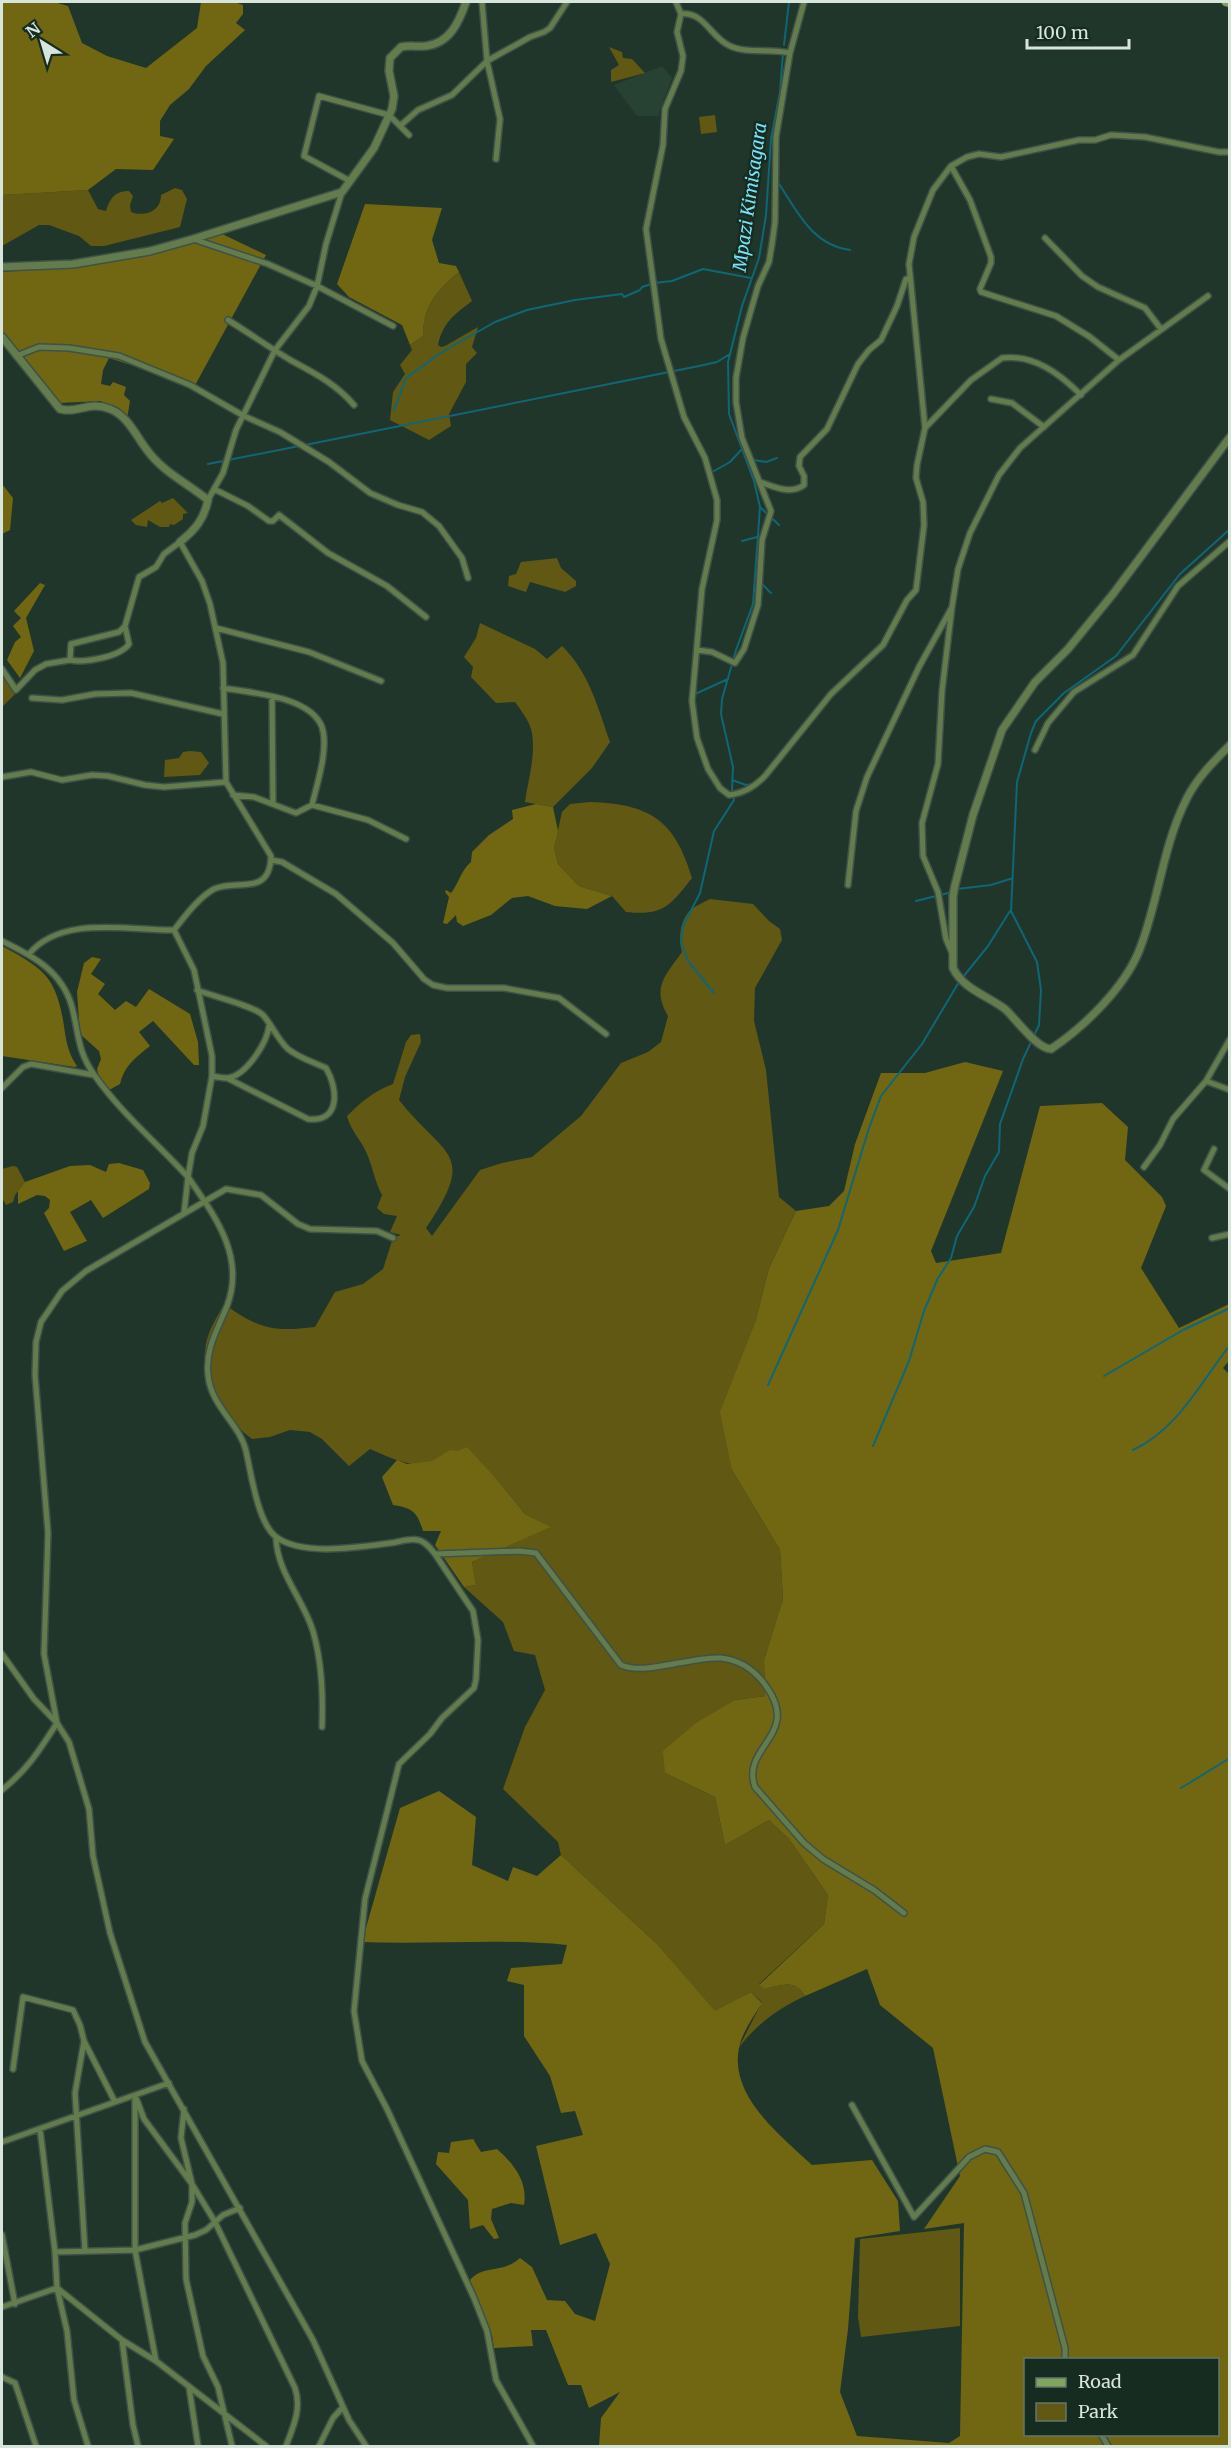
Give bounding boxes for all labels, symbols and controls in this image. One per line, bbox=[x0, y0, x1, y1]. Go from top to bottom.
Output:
north arrow bbox=[12, 12, 72, 72]
scale bar bbox=[1027, 12, 1129, 50]
text: N bbox=[22, 18, 44, 42]
text: 100 m bbox=[1036, 21, 1089, 44]
water label: Mpazi Kimisagara bbox=[728, 121, 771, 274]
legend bbox=[1024, 2358, 1219, 2436]
text: Road bbox=[1078, 2370, 1122, 2393]
text: Park bbox=[1078, 2400, 1119, 2423]

